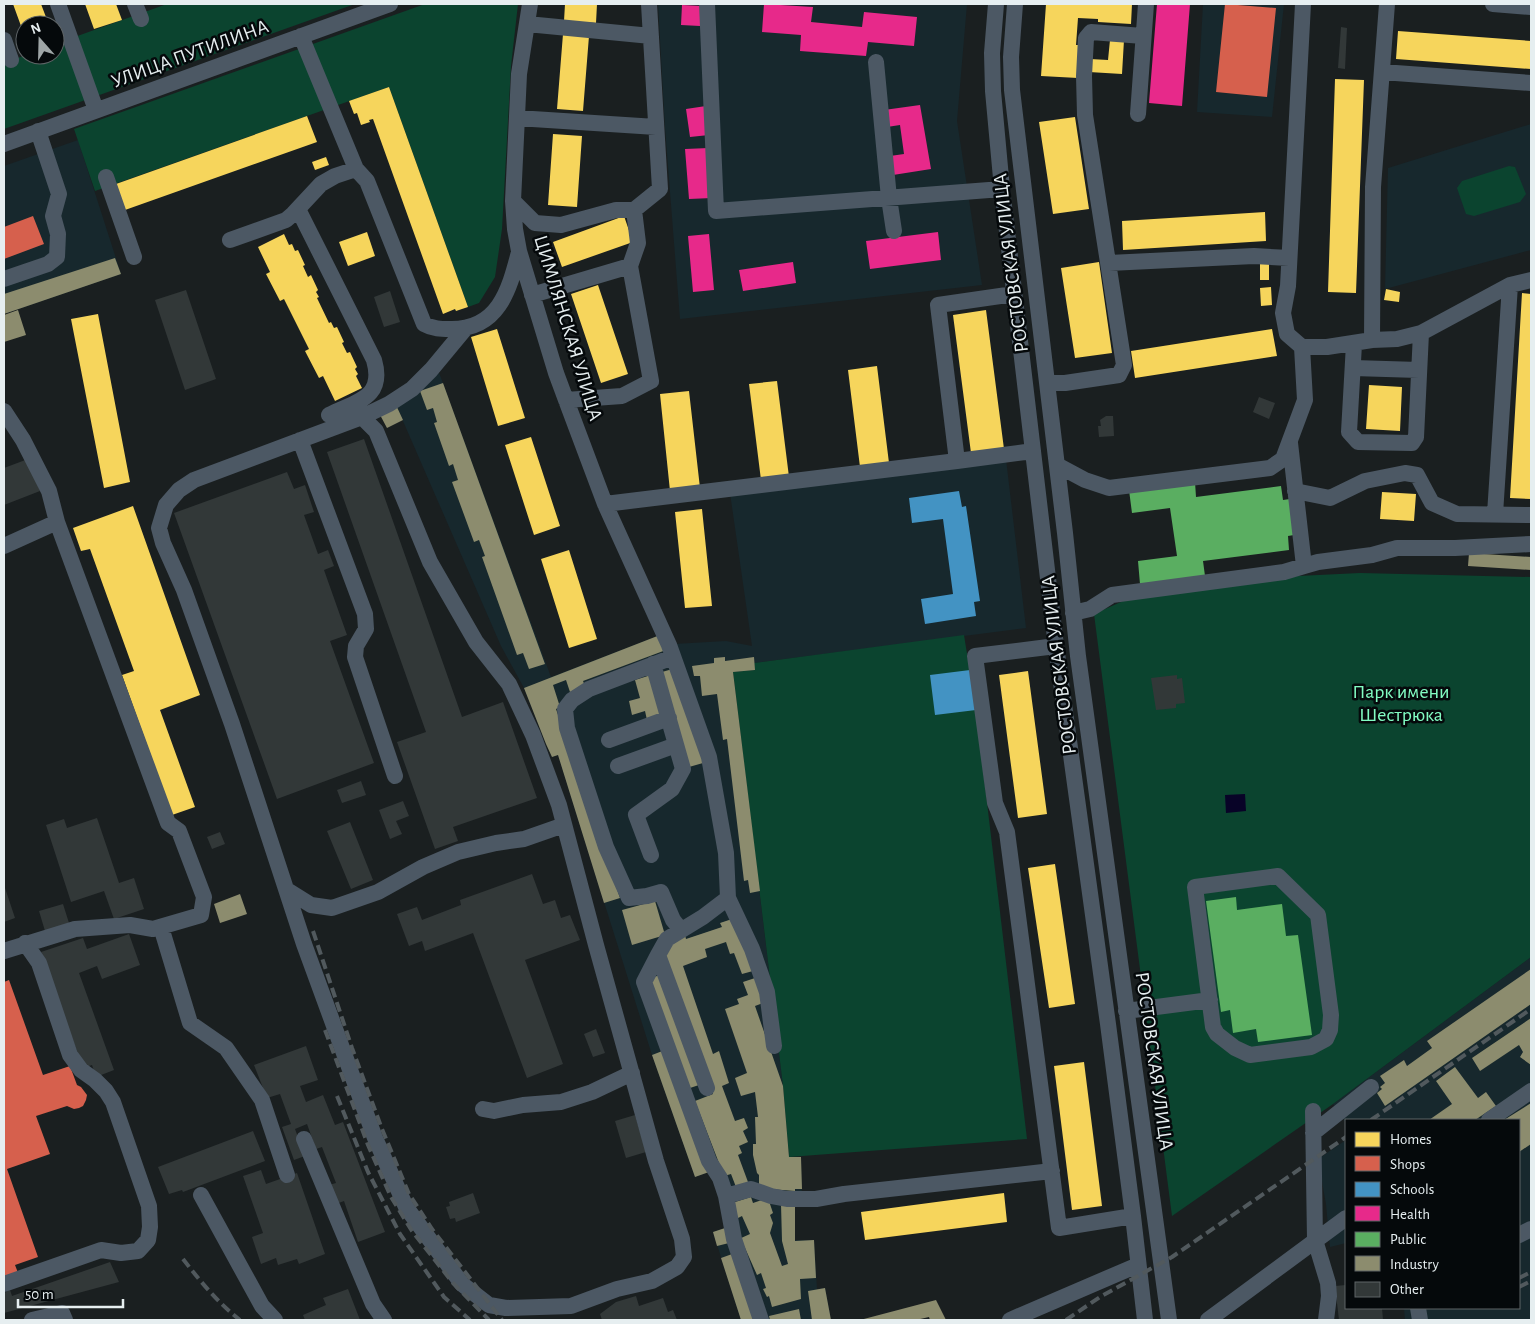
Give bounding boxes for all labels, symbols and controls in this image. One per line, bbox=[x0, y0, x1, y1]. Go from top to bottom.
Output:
north arrow bbox=[15, 15, 65, 65]
street label: УЛИЦА ПУТИЛИНА bbox=[109, 16, 271, 92]
text: N bbox=[29, 20, 43, 37]
street label: РОСТОВСКАЯ УЛИЦА bbox=[990, 172, 1032, 354]
street label: ЦИМЛЯНСКАЯ УЛИЦА bbox=[530, 233, 606, 423]
street label: РОСТОВСКАЯ УЛИЦА bbox=[1038, 574, 1080, 756]
park label: Парк имени Шестрюка bbox=[1352, 682, 1450, 725]
street label: РОСТОВСКАЯ УЛИЦА bbox=[1132, 970, 1176, 1152]
legend bbox=[1345, 1119, 1520, 1309]
text: Homes bbox=[1390, 1132, 1432, 1147]
text: Shops bbox=[1390, 1157, 1425, 1172]
text: Schools bbox=[1390, 1182, 1434, 1197]
text: Health bbox=[1390, 1207, 1430, 1222]
text: Public bbox=[1390, 1232, 1426, 1247]
text: Industry bbox=[1390, 1257, 1439, 1272]
scale bar bbox=[18, 1276, 122, 1308]
text: Other bbox=[1390, 1282, 1424, 1297]
text: 50 m bbox=[25, 1287, 54, 1302]

